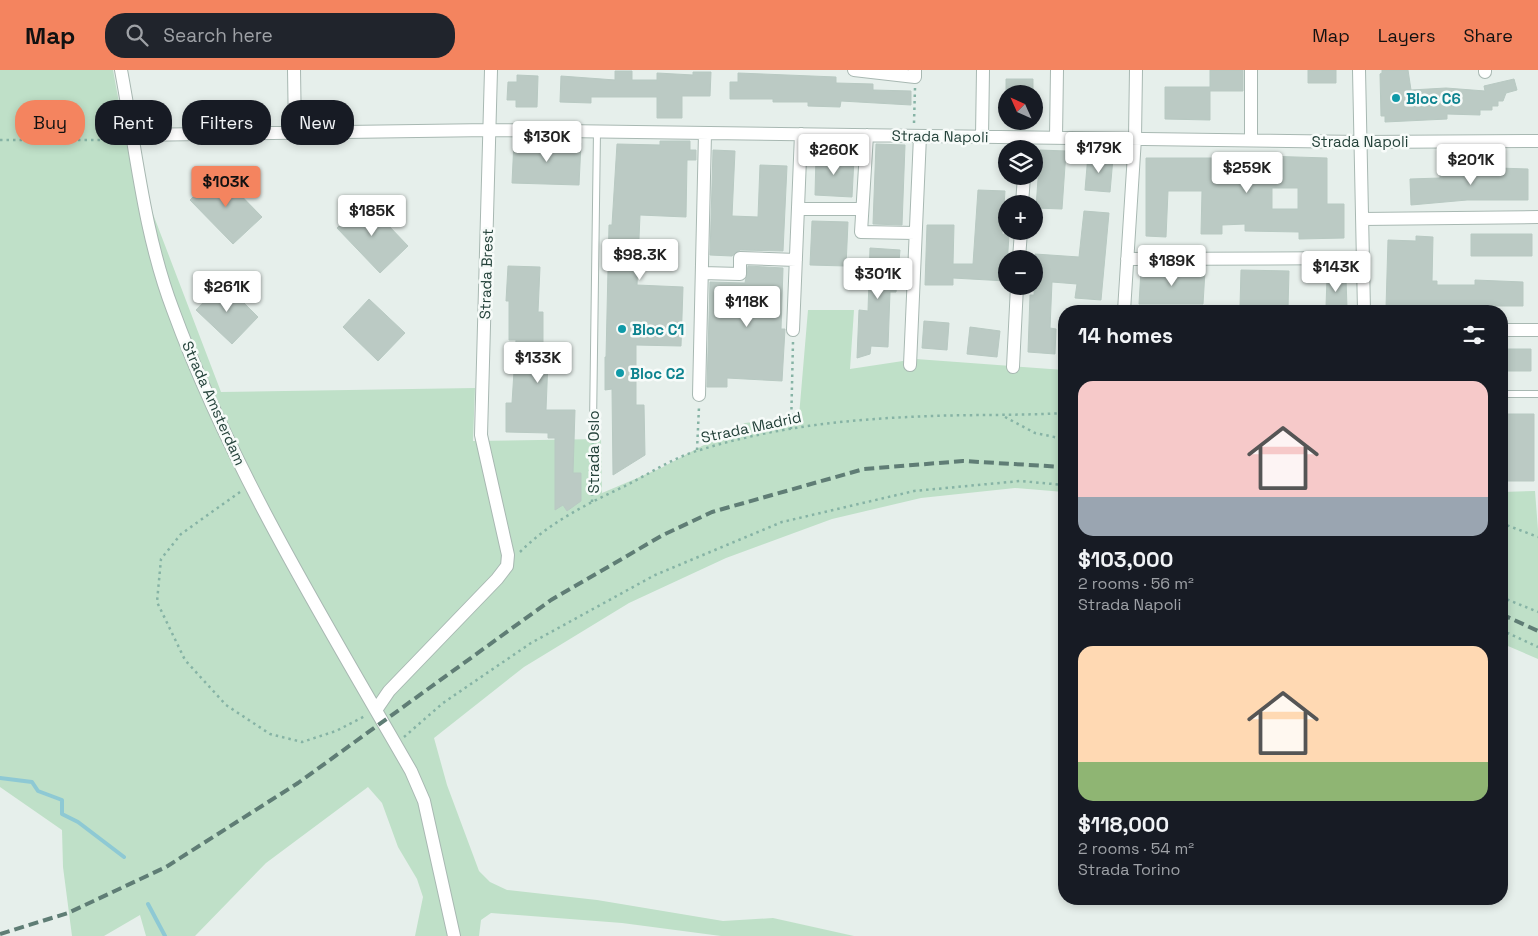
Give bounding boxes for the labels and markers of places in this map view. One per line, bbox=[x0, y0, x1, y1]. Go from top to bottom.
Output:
place label: Bloc C6 bbox=[1406, 89, 1461, 108]
marker: Bloc C6 bbox=[1390, 92, 1402, 104]
pin: $130K bbox=[512, 121, 582, 163]
pin: $179K bbox=[1064, 132, 1134, 174]
pin: $260K bbox=[799, 134, 869, 176]
pin: $201K bbox=[1436, 144, 1506, 186]
pin: $259K bbox=[1212, 152, 1282, 194]
pin: $103K bbox=[191, 166, 261, 208]
pin: $185K bbox=[337, 194, 407, 237]
pin: $98.3K bbox=[599, 238, 681, 281]
pin: $189K bbox=[1137, 244, 1207, 287]
pin: $143K bbox=[1301, 250, 1371, 293]
pin: $301K bbox=[843, 258, 913, 300]
pin: $261K bbox=[192, 270, 262, 313]
pin: $118K bbox=[712, 286, 782, 328]
place label: Bloc C1 bbox=[632, 320, 684, 339]
marker: Bloc C1 bbox=[616, 323, 628, 335]
pin: $133K bbox=[503, 342, 573, 384]
place label: Bloc C2 bbox=[630, 364, 684, 383]
marker: Bloc C2 bbox=[614, 367, 626, 379]

